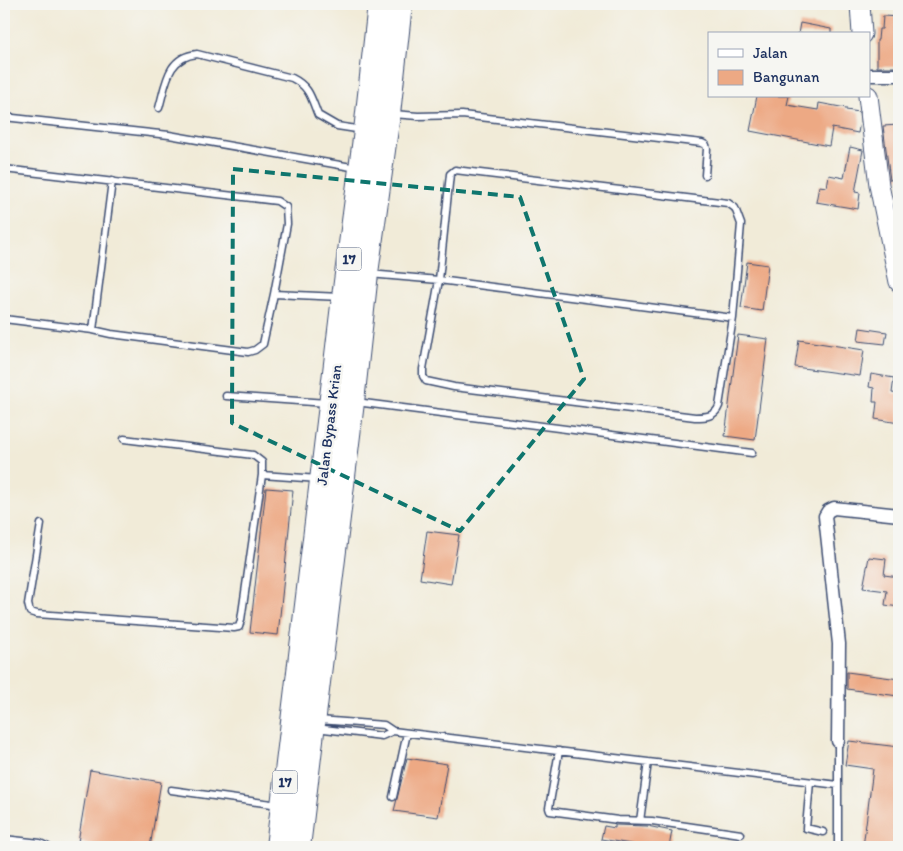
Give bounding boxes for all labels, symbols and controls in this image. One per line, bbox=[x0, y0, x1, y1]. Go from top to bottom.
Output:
legend bbox=[708, 32, 870, 98]
text: Jalan bbox=[753, 44, 787, 62]
text: Bangunan bbox=[753, 68, 820, 86]
road number: 17 bbox=[336, 248, 362, 270]
street label: Jalan Bypass Krian bbox=[313, 364, 345, 486]
road number: 17 bbox=[272, 770, 298, 794]

